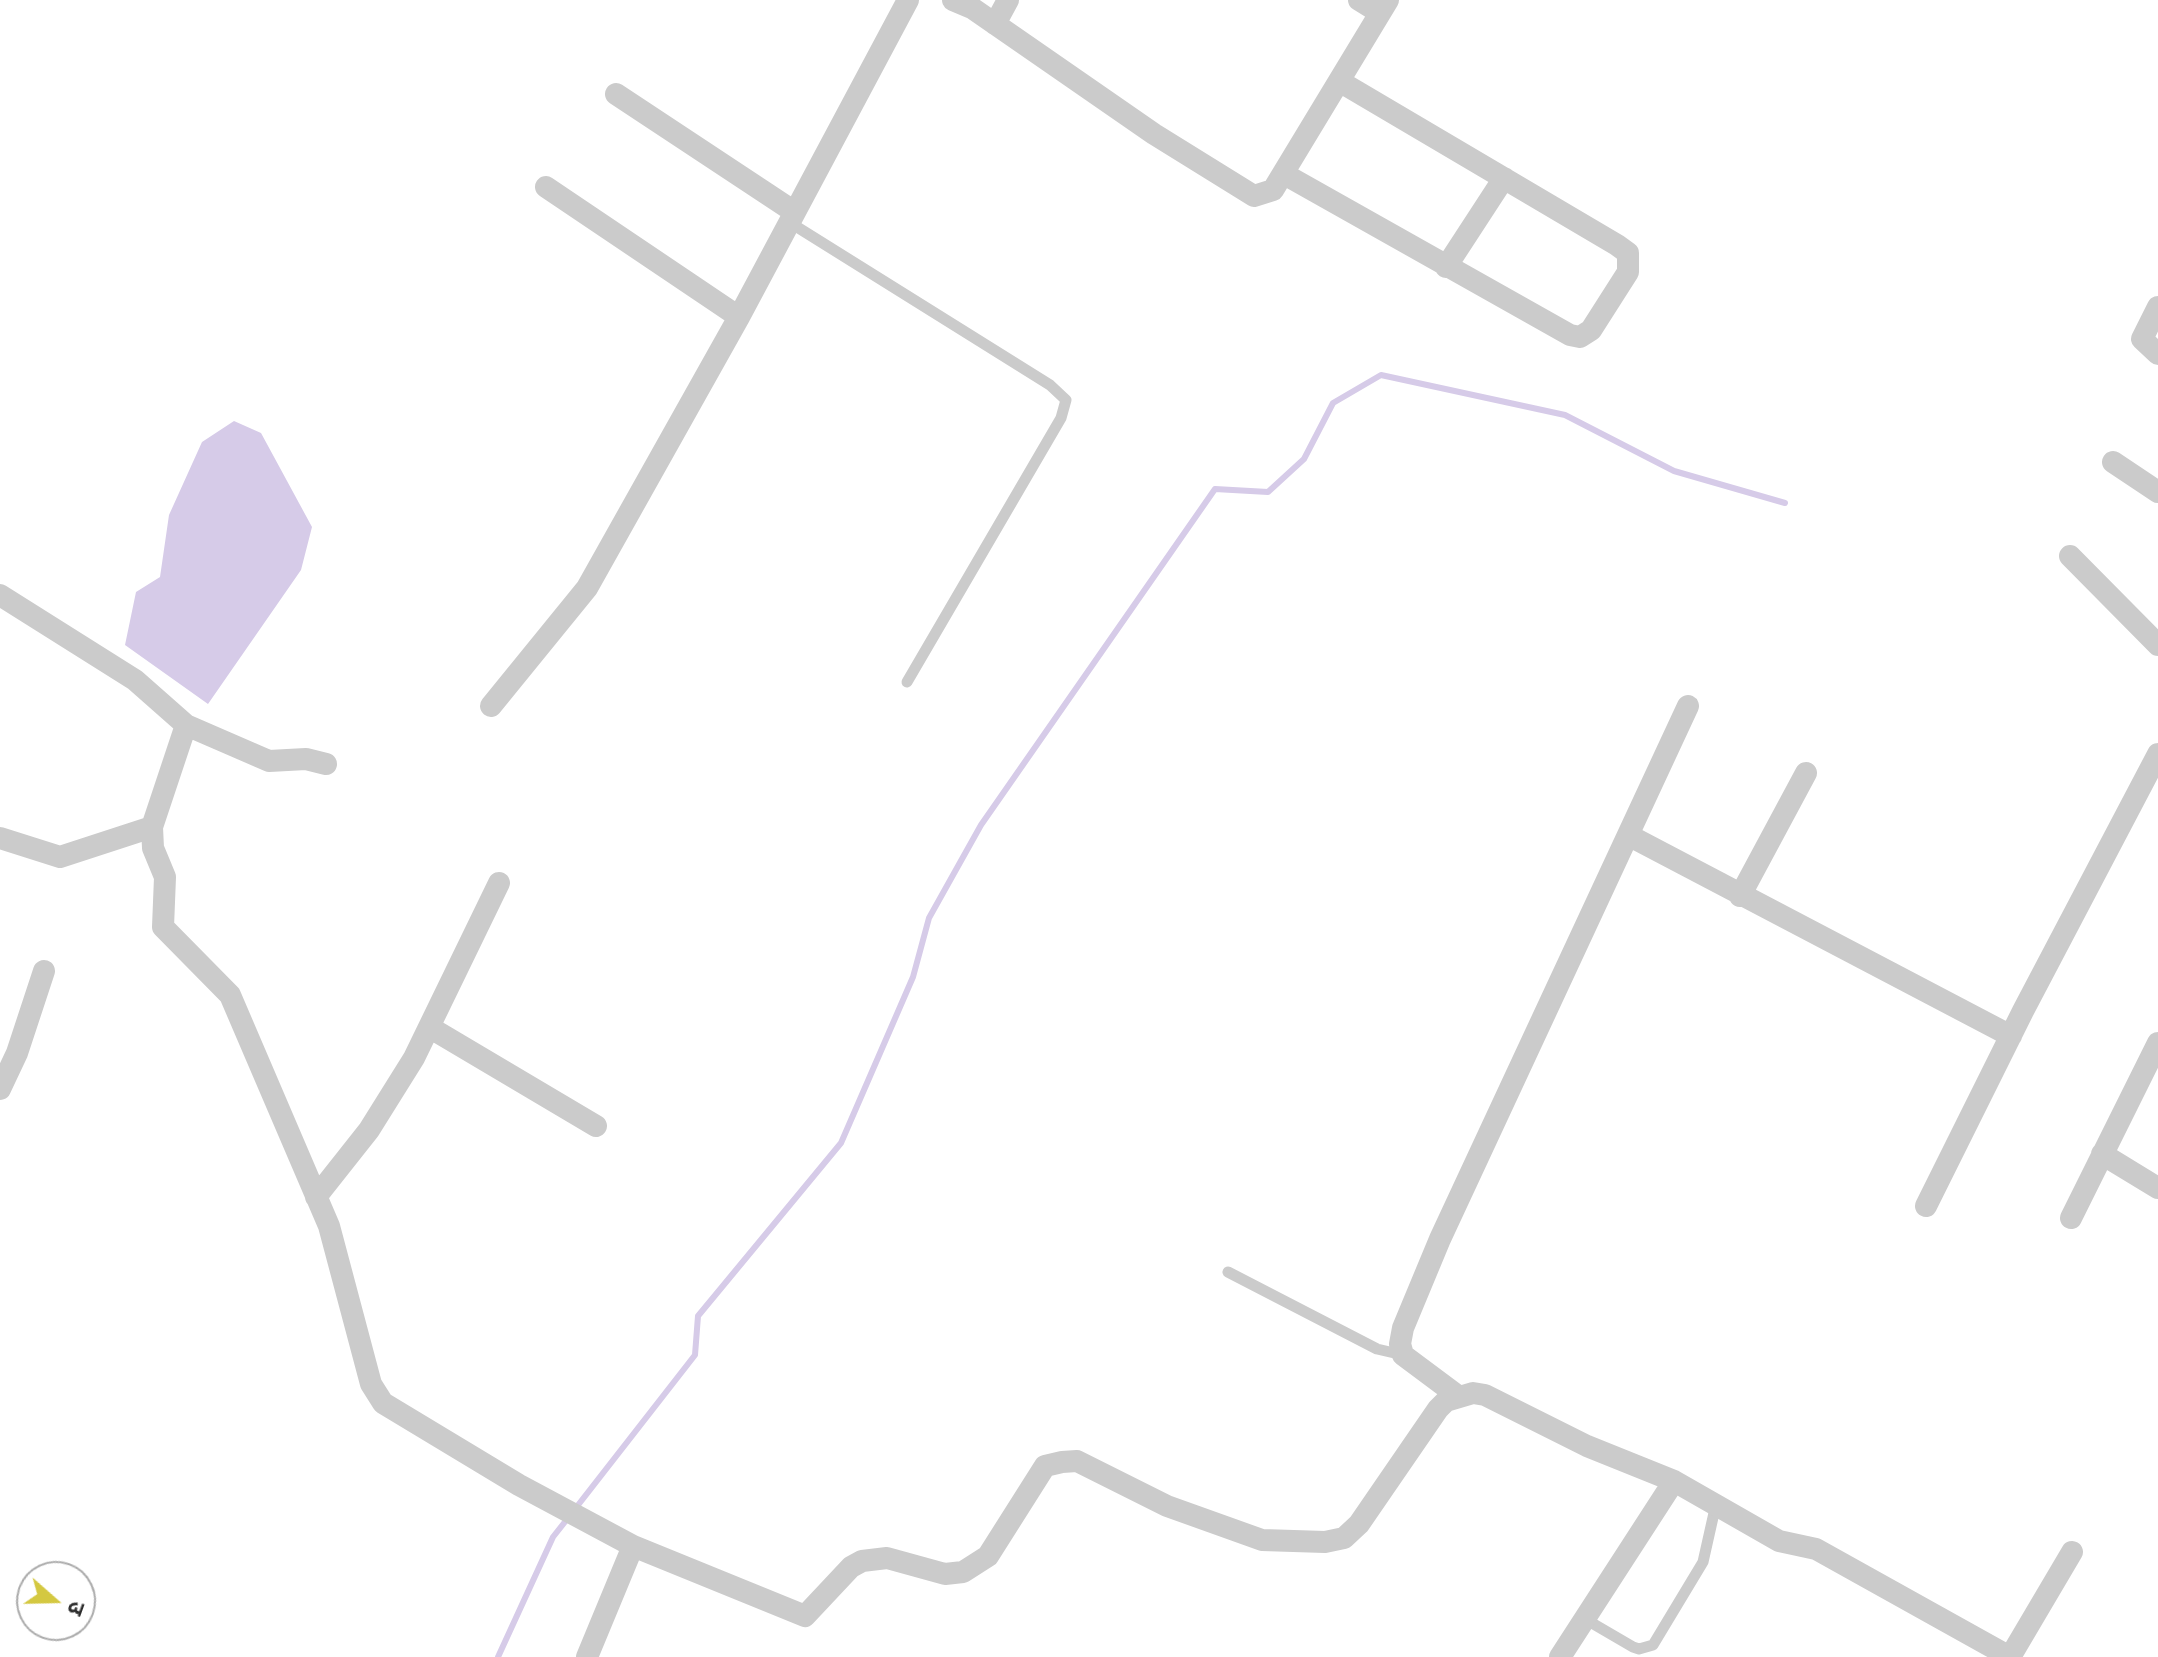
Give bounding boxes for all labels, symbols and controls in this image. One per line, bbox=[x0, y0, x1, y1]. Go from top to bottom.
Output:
north arrow bbox=[16, 1561, 96, 1641]
text: उ bbox=[61, 1598, 93, 1620]

